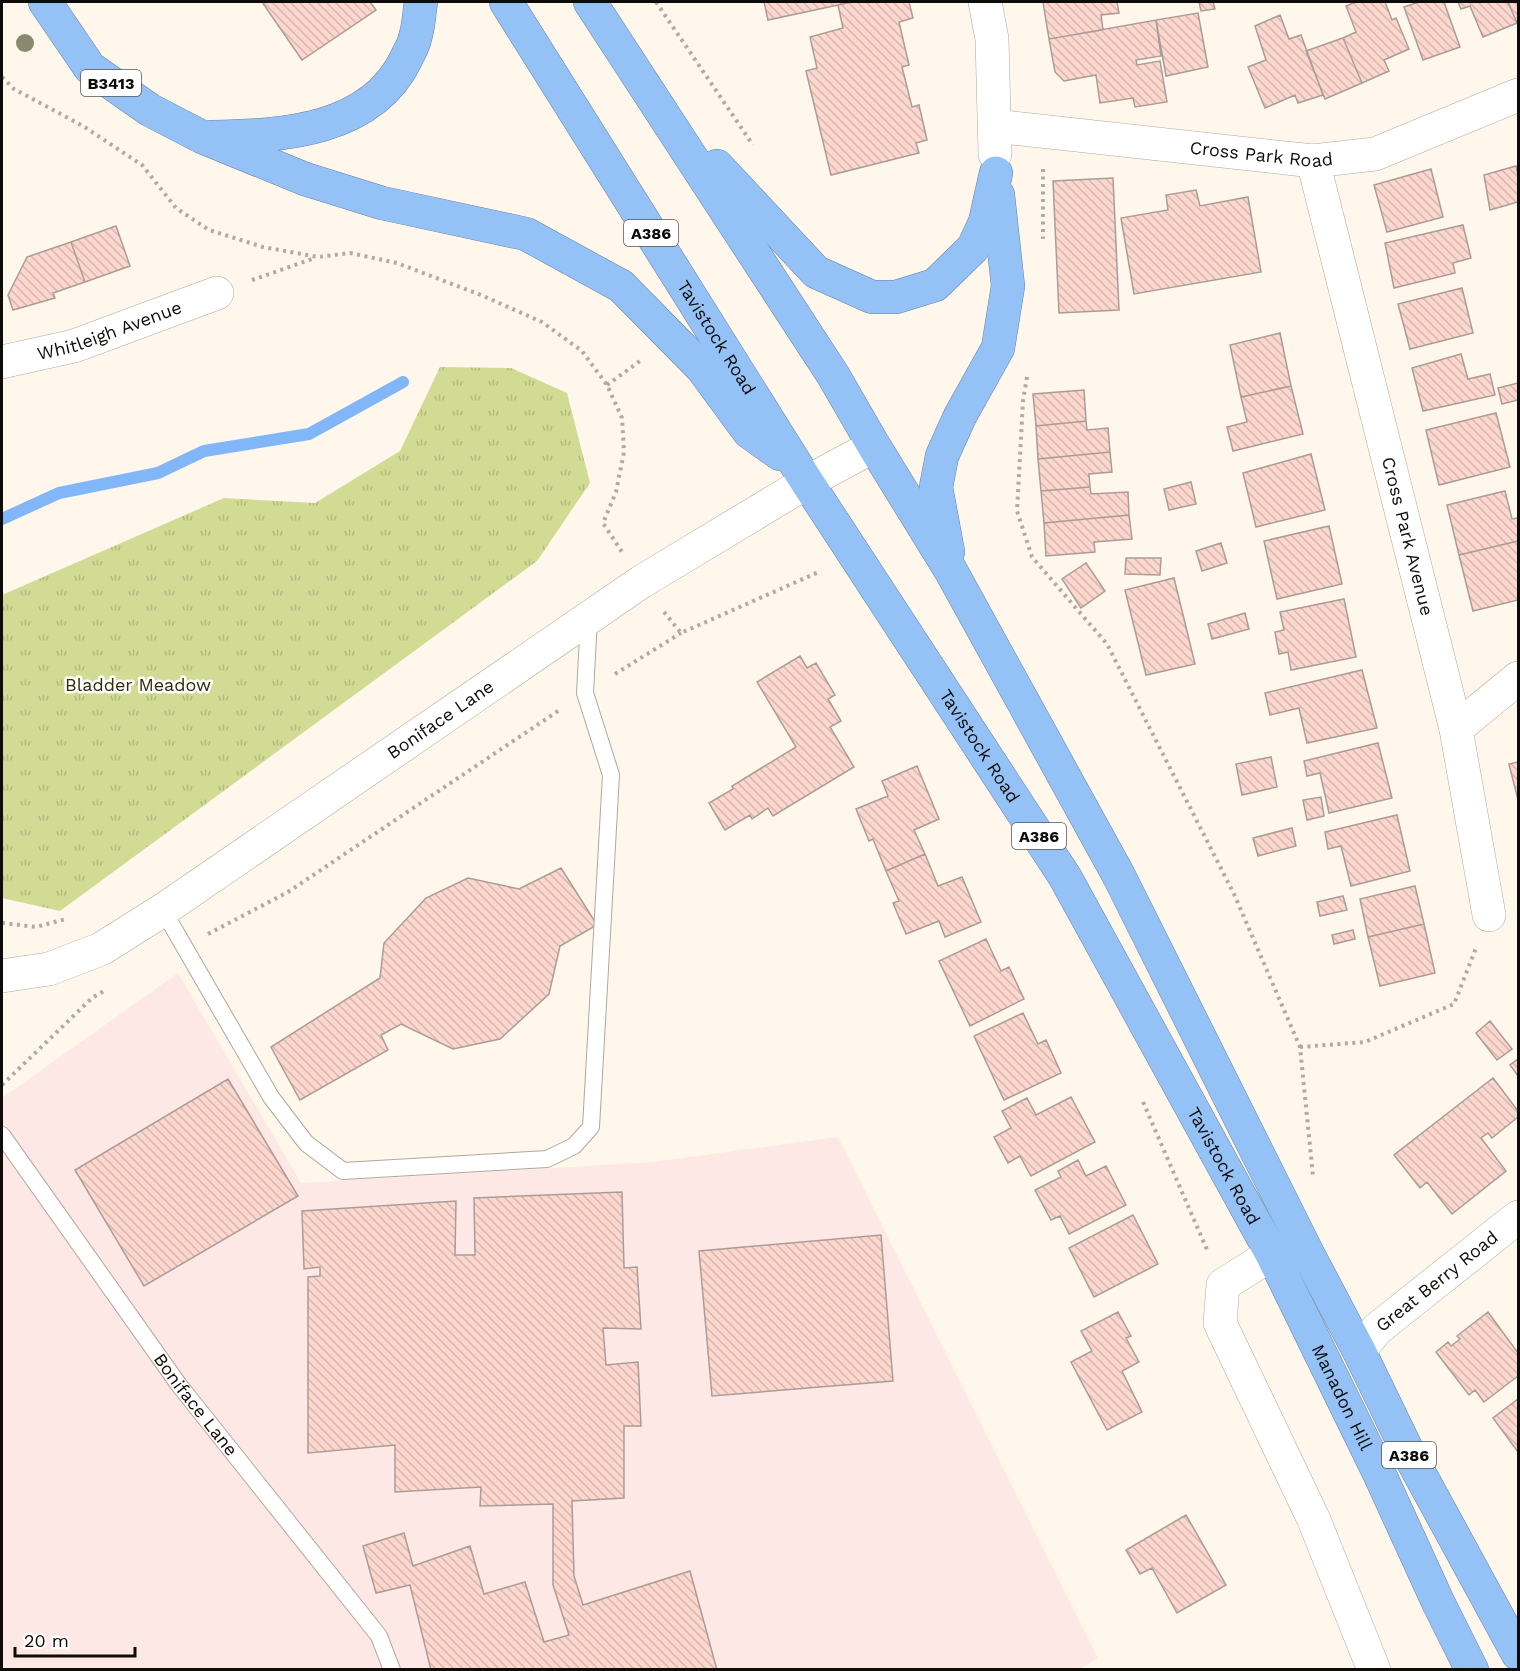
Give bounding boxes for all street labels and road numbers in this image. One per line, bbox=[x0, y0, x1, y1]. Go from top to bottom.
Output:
road number: B3413 bbox=[81, 70, 141, 96]
street label: Cross Park Road bbox=[1189, 137, 1334, 171]
road number: A386 bbox=[624, 220, 678, 246]
street label: Tavistock Road bbox=[673, 276, 761, 398]
street label: Whitleigh Avenue bbox=[35, 296, 184, 364]
street label: Cross Park Avenue bbox=[1378, 455, 1438, 618]
street label: Boniface Lane bbox=[383, 675, 497, 763]
street label: Tavistock Road bbox=[935, 685, 1025, 806]
road number: A386 bbox=[1012, 823, 1066, 849]
street label: Tavistock Road bbox=[1183, 1103, 1265, 1228]
street label: Great Berry Road bbox=[1371, 1226, 1502, 1336]
street label: Manadon Hill bbox=[1308, 1341, 1377, 1454]
street label: Boniface Lane bbox=[150, 1349, 242, 1460]
road number: A386 bbox=[1382, 1442, 1436, 1468]

